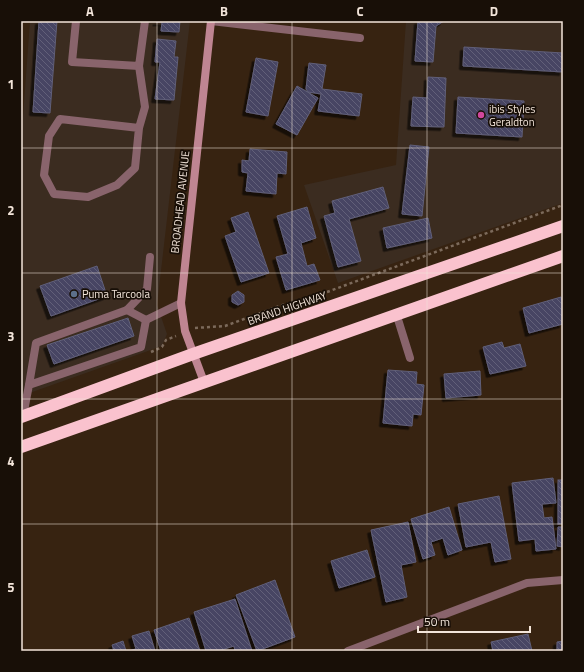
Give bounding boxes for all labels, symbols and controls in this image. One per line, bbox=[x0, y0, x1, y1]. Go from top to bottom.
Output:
text: A bbox=[86, 1, 94, 21]
text: B bbox=[220, 1, 228, 21]
text: C bbox=[356, 1, 364, 21]
text: D bbox=[490, 1, 498, 21]
text: 1 bbox=[7, 74, 15, 94]
place label: ibis Styles Geraldton bbox=[489, 101, 535, 130]
marker: ibis Styles Geraldton bbox=[476, 110, 486, 120]
street label: BROADHEAD AVENUE bbox=[167, 150, 193, 254]
text: 2 bbox=[7, 200, 15, 220]
place label: Puma Tarcoola bbox=[82, 286, 150, 302]
street label: BRAND HIGHWAY bbox=[245, 287, 329, 329]
marker: Puma Tarcoola bbox=[69, 289, 79, 299]
text: 3 bbox=[7, 326, 15, 346]
text: 4 bbox=[7, 451, 15, 471]
text: 5 bbox=[7, 577, 15, 597]
scale bar bbox=[418, 608, 530, 634]
text: 50 m bbox=[424, 612, 450, 631]

